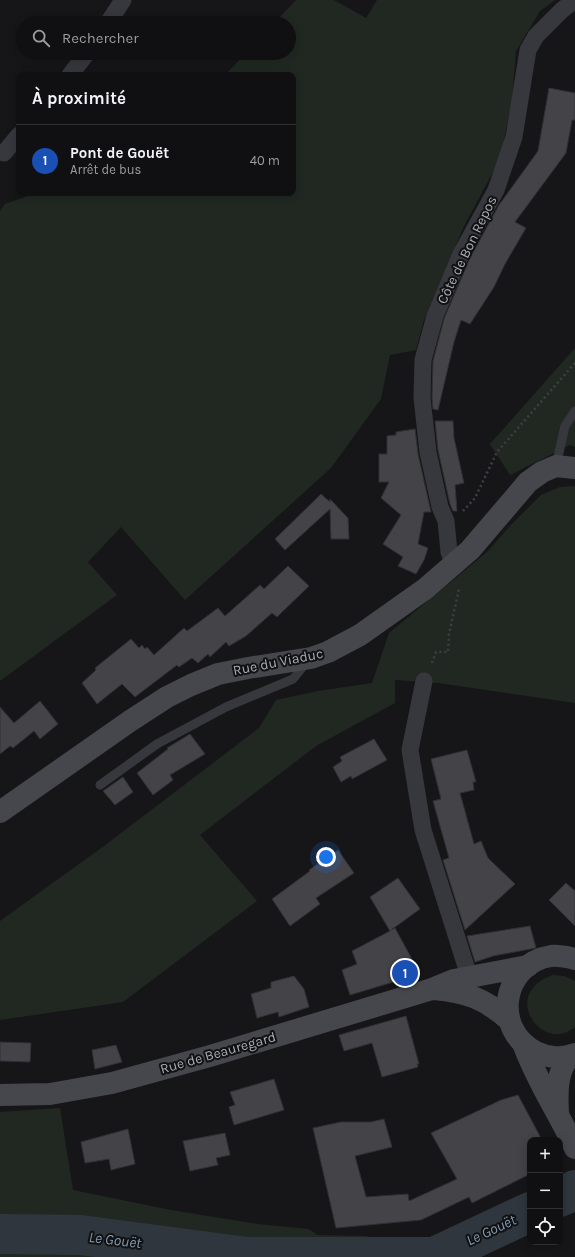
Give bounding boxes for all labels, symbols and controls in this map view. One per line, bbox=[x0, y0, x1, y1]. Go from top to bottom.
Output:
search box bbox=[16, 16, 296, 60]
icon: search bbox=[30, 27, 52, 49]
text: Rechercher bbox=[62, 29, 139, 47]
text: À proximité bbox=[32, 88, 126, 108]
text: Pont de Gouët bbox=[70, 144, 169, 162]
text: 1 bbox=[43, 153, 47, 168]
text: 40 m bbox=[250, 153, 280, 168]
text: Arrêt de bus bbox=[70, 162, 141, 177]
street label: Côte de Bon Repos bbox=[434, 193, 500, 307]
street label: Rue du Viaduc bbox=[232, 645, 324, 679]
your location bbox=[316, 847, 336, 867]
pin: 1 bbox=[392, 958, 418, 988]
street label: Rue de Beauregard bbox=[158, 1028, 278, 1078]
map controls bbox=[527, 1137, 563, 1245]
button: + bbox=[527, 1137, 563, 1173]
button: − bbox=[527, 1173, 563, 1209]
button: locate bbox=[527, 1209, 563, 1245]
water label: Le Gouët bbox=[463, 1210, 520, 1249]
water label: Le Gouët bbox=[88, 1228, 143, 1252]

